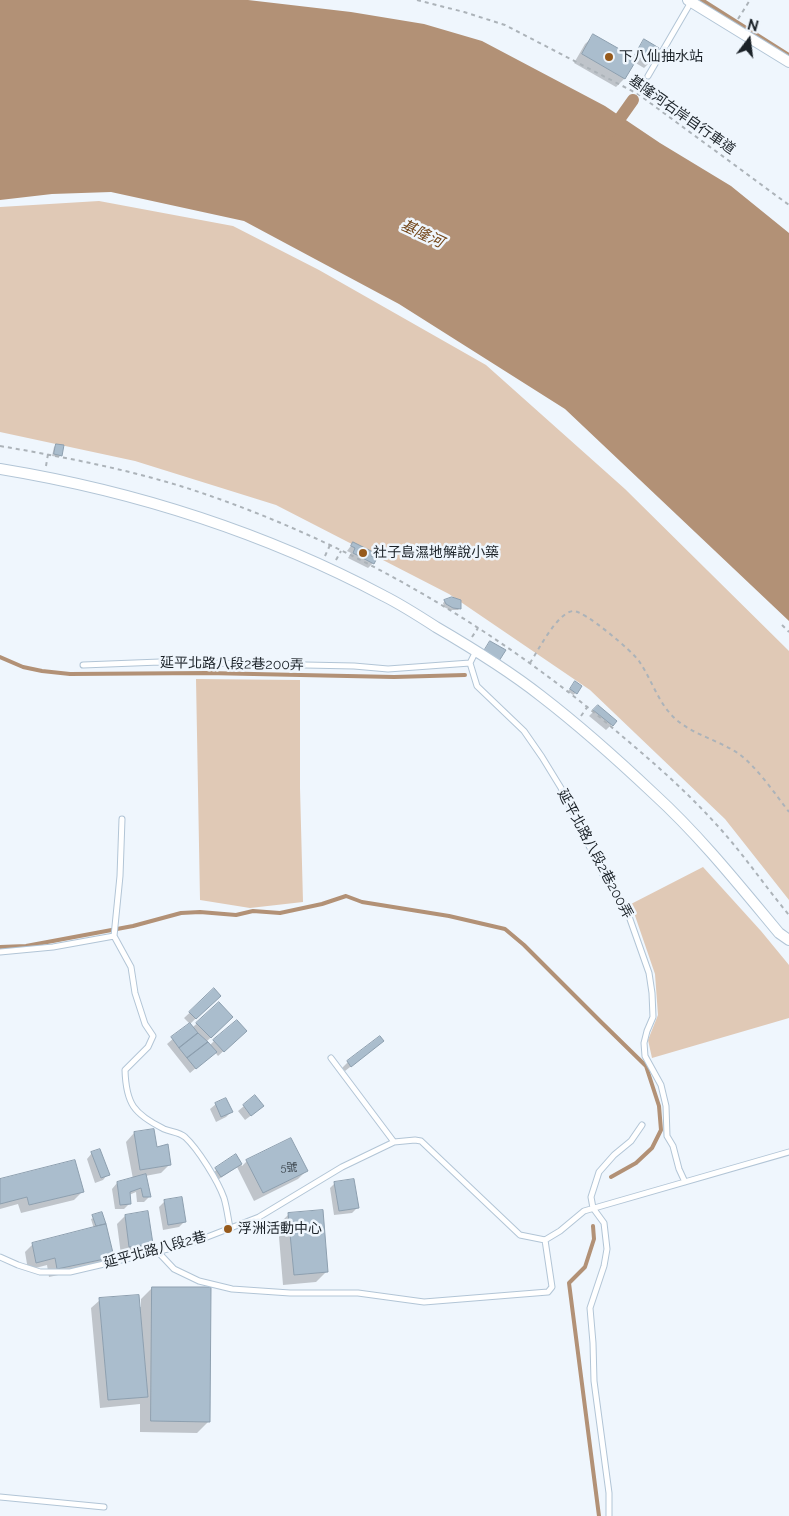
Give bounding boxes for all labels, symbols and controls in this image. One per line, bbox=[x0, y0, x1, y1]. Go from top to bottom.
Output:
north arrow bbox=[724, 15, 774, 65]
text: N bbox=[746, 16, 760, 35]
place label: 下八仙抽水站 bbox=[619, 49, 703, 65]
marker: 下八仙抽水站 bbox=[603, 51, 615, 63]
street label: 基隆河右岸自行車道 bbox=[626, 72, 738, 158]
water label: 基隆河 bbox=[398, 216, 446, 252]
place label: 社子島濕地解說小築 bbox=[373, 545, 499, 561]
marker: 社子島濕地解說小築 bbox=[357, 547, 369, 559]
street label: 延平北路八段2巷200弄 bbox=[160, 654, 304, 674]
street label: 延平北路八段2巷200弄 bbox=[554, 787, 636, 921]
house number: 5號 bbox=[281, 1161, 297, 1175]
place label: 浮洲活動中心 bbox=[238, 1221, 322, 1237]
marker: 浮洲活動中心 bbox=[222, 1223, 234, 1235]
street label: 延平北路八段2巷 bbox=[102, 1228, 208, 1272]

